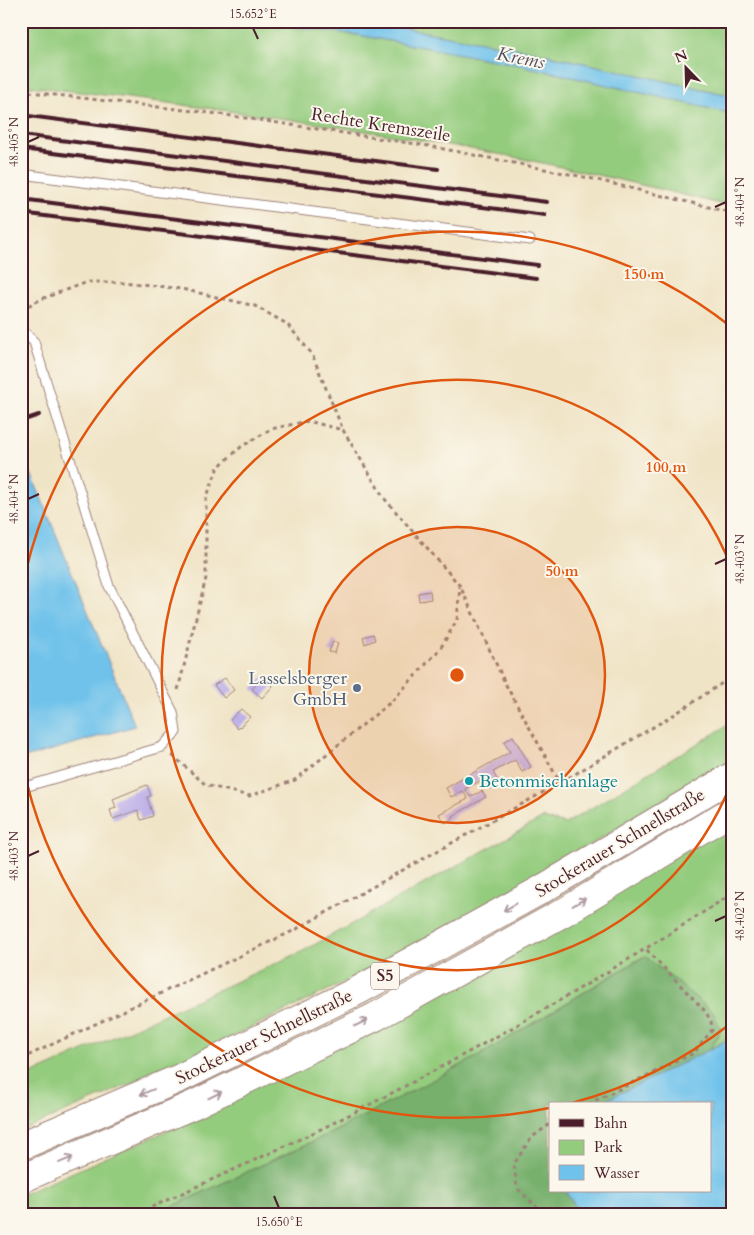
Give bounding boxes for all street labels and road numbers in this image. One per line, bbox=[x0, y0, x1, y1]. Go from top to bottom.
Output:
street label: Rechte Kremszeile bbox=[309, 102, 453, 148]
street label: Stockerauer Schnellstraße bbox=[530, 782, 710, 904]
road number: S5 bbox=[371, 962, 399, 989]
street label: Stockerauer Schnellstraße bbox=[171, 983, 357, 1091]

